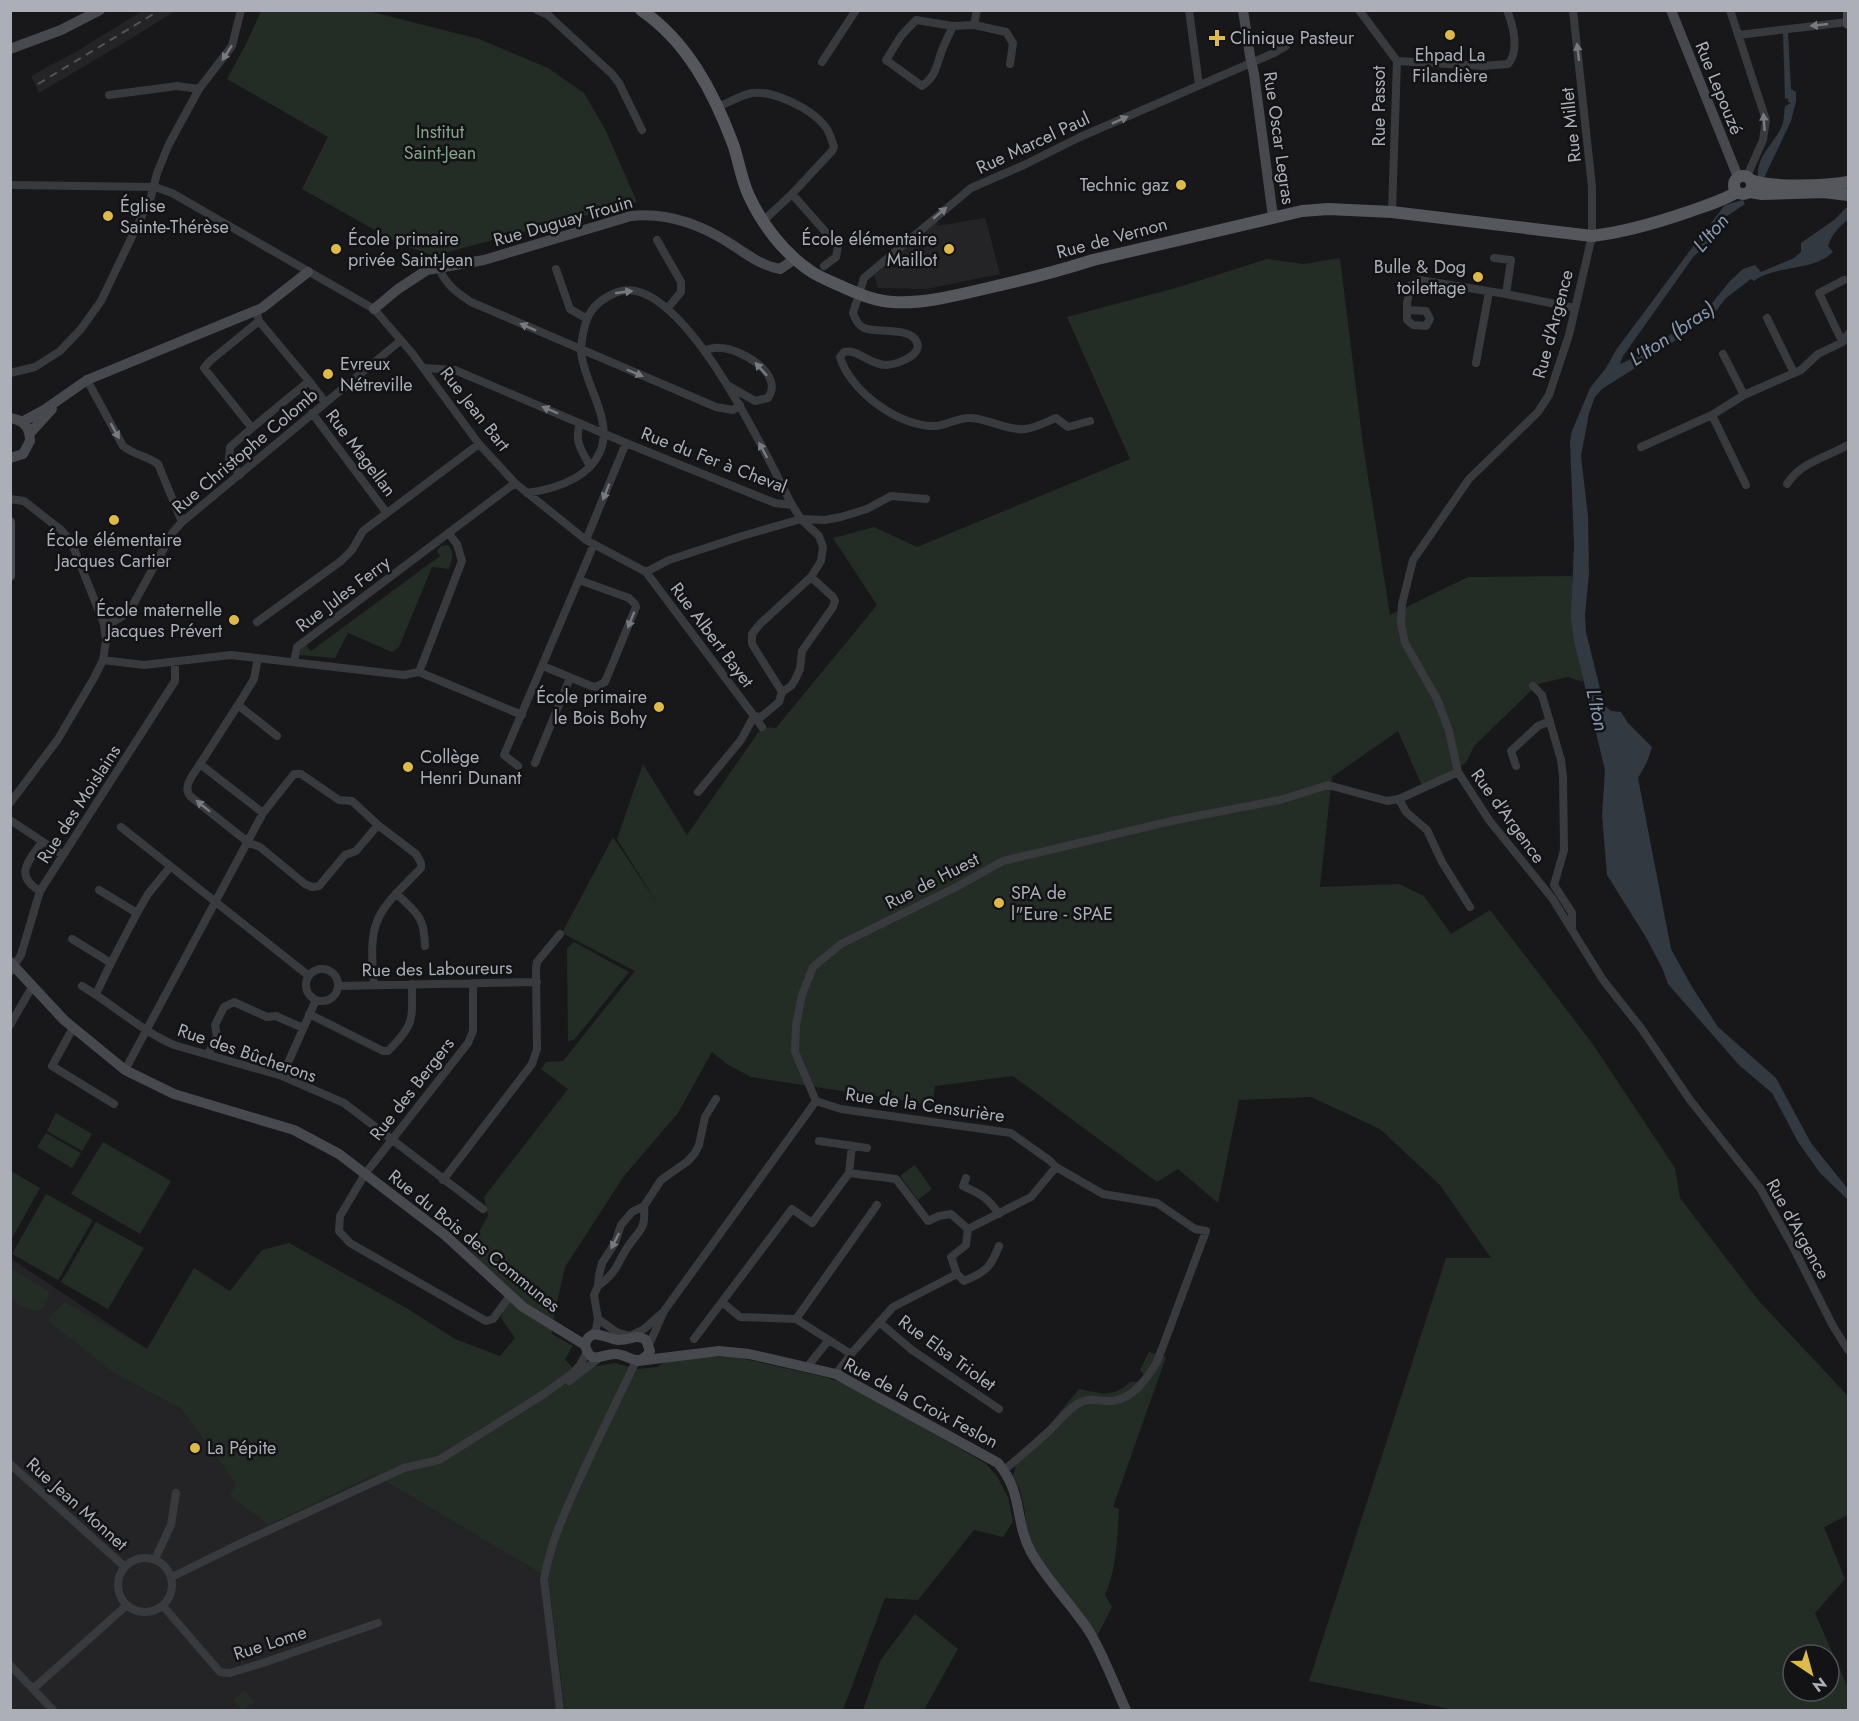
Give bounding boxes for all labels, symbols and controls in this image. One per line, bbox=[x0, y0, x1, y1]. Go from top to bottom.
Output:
one-way arrow bbox=[1809, 20, 1828, 30]
place label: Clinique Pasteur bbox=[1230, 25, 1355, 51]
marker: Ehpad La Filandière bbox=[1443, 28, 1457, 42]
marker: Clinique Pasteur bbox=[1208, 29, 1226, 47]
street label: Rue Lepouzé bbox=[1689, 38, 1749, 138]
place label: Ehpad La Filandière bbox=[1412, 42, 1488, 89]
one-way arrow bbox=[1573, 43, 1583, 62]
one-way arrow bbox=[221, 44, 232, 61]
street label: Rue Passot bbox=[1366, 65, 1392, 146]
street label: Rue Oscar Legras bbox=[1257, 70, 1301, 206]
street label: Rue Millet bbox=[1554, 86, 1588, 164]
street label: Rue Marcel Paul bbox=[972, 105, 1094, 181]
one-way arrow bbox=[1759, 112, 1768, 131]
one-way arrow bbox=[1111, 115, 1129, 125]
park label: Institut Saint-Jean bbox=[404, 119, 476, 166]
place label: Technic gaz bbox=[1080, 172, 1170, 198]
marker: Technic gaz bbox=[1174, 178, 1188, 192]
street label: Rue Duguay Trouin bbox=[490, 189, 636, 253]
place label: Église Sainte-Thérèse bbox=[120, 193, 229, 240]
one-way arrow bbox=[932, 206, 948, 219]
water label: L'Iton bbox=[1686, 207, 1736, 259]
marker: Église Sainte-Thérèse bbox=[101, 209, 115, 223]
street label: Rue de Vernon bbox=[1054, 211, 1170, 265]
place label: École primaire privée Saint-Jean bbox=[348, 226, 473, 273]
place label: École élémentaire Maillot bbox=[802, 226, 938, 273]
marker: École primaire privée Saint-Jean bbox=[329, 242, 343, 256]
marker: École élémentaire Maillot bbox=[942, 242, 956, 256]
place label: Bulle & Dog toilettage bbox=[1374, 254, 1466, 301]
street label: Rue d'Argence bbox=[1526, 267, 1580, 381]
marker: Bulle & Dog toilettage bbox=[1471, 270, 1485, 284]
one-way arrow bbox=[615, 288, 634, 297]
water label: L'Iton (bras) bbox=[1624, 295, 1720, 373]
one-way arrow bbox=[518, 322, 536, 332]
place label: Evreux Nétreville bbox=[340, 351, 413, 398]
street label: Rue Jean Bart bbox=[434, 361, 517, 457]
one-way arrow bbox=[755, 362, 768, 377]
marker: Evreux Nétreville bbox=[321, 367, 335, 381]
one-way arrow bbox=[626, 369, 644, 378]
street label: Rue Christophe Colomb bbox=[167, 382, 323, 520]
street label: Rue Magellan bbox=[320, 404, 402, 502]
one-way arrow bbox=[541, 405, 559, 414]
street label: Rue du Fer à Cheval bbox=[637, 420, 791, 500]
one-way arrow bbox=[110, 423, 120, 440]
one-way arrow bbox=[758, 441, 768, 458]
one-way arrow bbox=[601, 483, 611, 501]
marker: École élémentaire Jacques Cartier bbox=[107, 513, 121, 527]
place label: École élémentaire Jacques Cartier bbox=[46, 527, 182, 574]
street label: Rue Jules Ferry bbox=[290, 550, 396, 638]
street label: Rue Albert Bayet bbox=[664, 577, 761, 693]
place label: École maternelle Jacques Prévert bbox=[96, 597, 223, 644]
one-way arrow bbox=[626, 612, 636, 630]
marker: École maternelle Jacques Prévert bbox=[227, 613, 241, 627]
place label: École primaire le Bois Bohy bbox=[536, 684, 647, 731]
water label: L'Iton bbox=[1578, 686, 1616, 734]
marker: École primaire le Bois Bohy bbox=[652, 700, 666, 714]
street label: Rue des Moislains bbox=[31, 740, 127, 868]
place label: Collège Henri Dunant bbox=[420, 744, 522, 791]
marker: Collège Henri Dunant bbox=[401, 760, 415, 774]
street label: Rue d'Argence bbox=[1465, 763, 1551, 869]
one-way arrow bbox=[195, 800, 211, 813]
street label: Rue de Huest bbox=[881, 846, 984, 916]
place label: SPA de l"Eure - SPAE bbox=[1011, 880, 1113, 927]
marker: SPA de l"Eure - SPAE bbox=[992, 896, 1006, 910]
street label: Rue des Laboureurs bbox=[361, 955, 513, 983]
street label: Rue des Bûcherons bbox=[174, 1017, 320, 1089]
street label: Rue des Bergers bbox=[363, 1032, 461, 1146]
street label: Rue de la Censurière bbox=[844, 1081, 1006, 1129]
street label: Rue du Bois des Communes bbox=[383, 1163, 565, 1319]
street label: Rue d'Argence bbox=[1760, 1174, 1836, 1284]
one-way arrow bbox=[610, 1233, 619, 1250]
street label: Rue Elsa Triolet bbox=[893, 1309, 1002, 1398]
street label: Rue de la Croix Feslon bbox=[839, 1351, 1003, 1455]
place label: La Pépite bbox=[207, 1435, 276, 1461]
marker: La Pépite bbox=[188, 1441, 202, 1455]
street label: Rue Jean Monnet bbox=[21, 1451, 134, 1557]
street label: Rue Lome bbox=[230, 1619, 310, 1667]
north arrow bbox=[1781, 1643, 1841, 1703]
text: N bbox=[1808, 1672, 1831, 1698]

